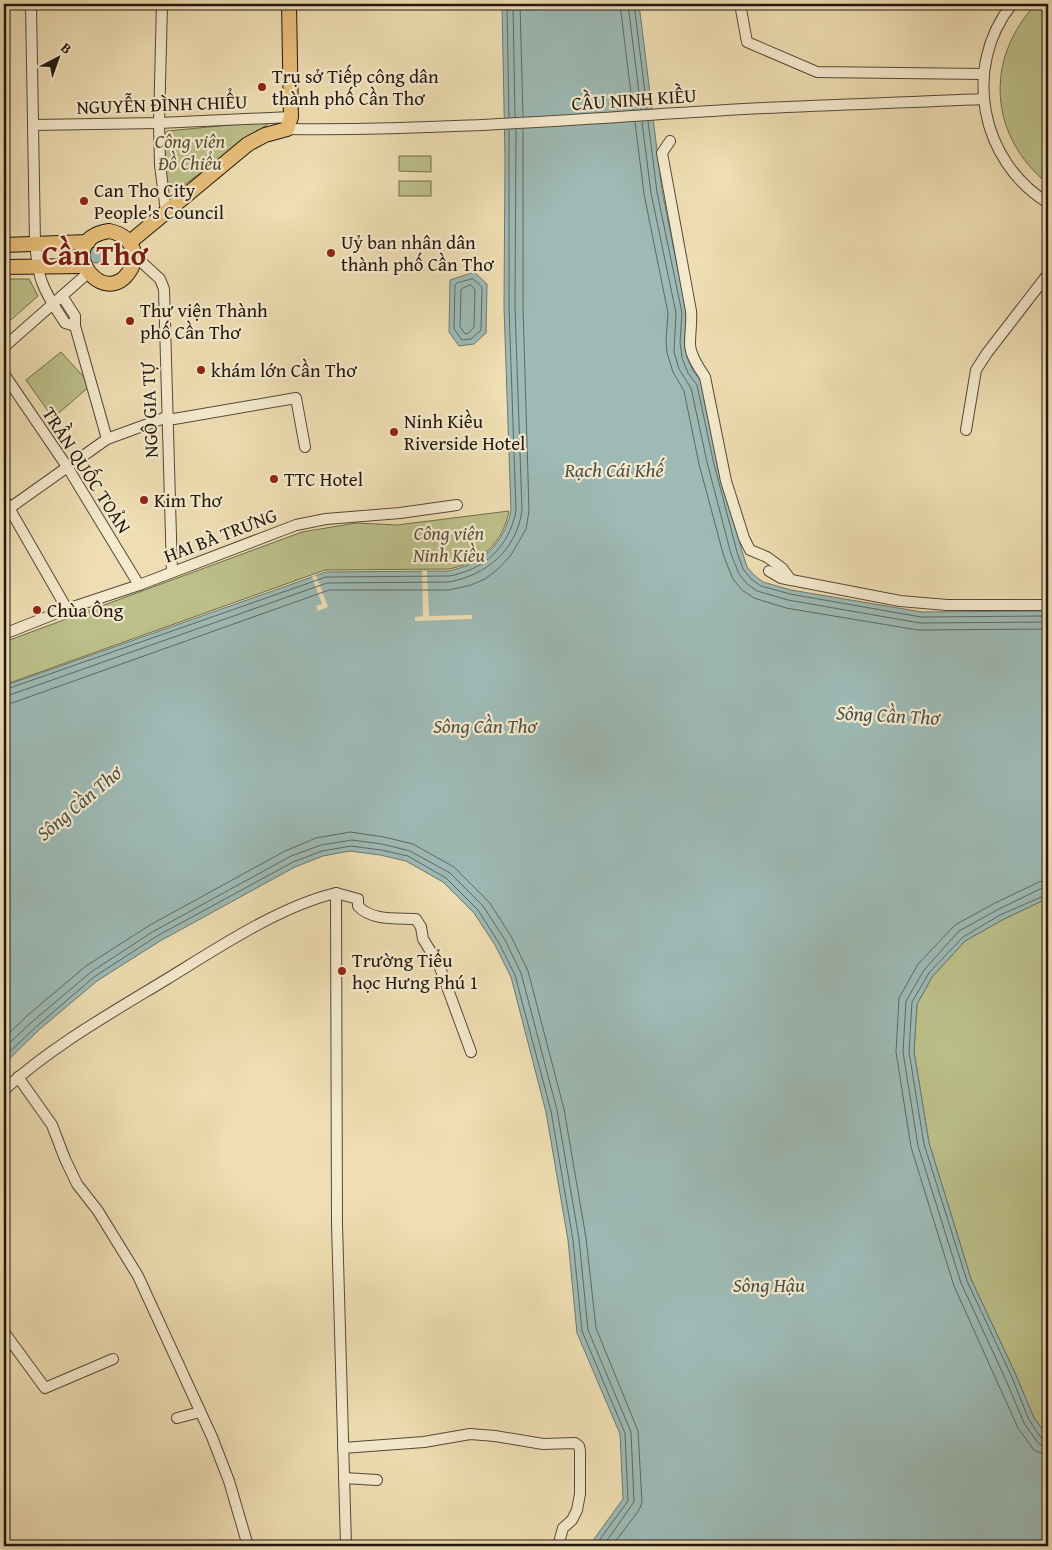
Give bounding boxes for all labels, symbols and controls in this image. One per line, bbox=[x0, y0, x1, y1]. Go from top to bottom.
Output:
north arrow bbox=[32, 32, 82, 82]
text: B bbox=[57, 38, 76, 59]
place label: Trụ sở Tiếp công dân thành phố Cần Thơ bbox=[272, 62, 439, 112]
marker: Trụ sở Tiếp công dân thành phố Cần Thơ bbox=[256, 81, 268, 93]
street label: CẦU NINH KIỀU bbox=[571, 81, 697, 117]
street label: NGUYỄN ĐÌNH CHIỂU bbox=[76, 87, 248, 121]
park label: Công viên Đồ Chiểu bbox=[155, 127, 226, 177]
place label: Can Tho City People's Council bbox=[94, 176, 224, 226]
marker: Can Tho City People's Council bbox=[78, 195, 90, 207]
place label: Uỷ ban nhân dân thành phố Cần Thơ bbox=[341, 228, 494, 278]
district label: Cần Thơ bbox=[42, 233, 149, 276]
marker: Uỷ ban nhân dân thành phố Cần Thơ bbox=[325, 247, 337, 259]
place label: Thư viện Thành phố Cần Thơ bbox=[140, 296, 268, 346]
marker: Thư viện Thành phố Cần Thơ bbox=[124, 315, 136, 327]
place label: khám lớn Cần Thơ bbox=[211, 356, 357, 384]
street label: NGÔ GIA TỰ bbox=[133, 361, 165, 458]
marker: khám lớn Cần Thơ bbox=[195, 364, 207, 376]
street label: TRẦN QUỐC TOẢN bbox=[36, 401, 138, 539]
place label: Ninh Kiều Riverside Hotel bbox=[404, 407, 525, 457]
marker: Ninh Kiều Riverside Hotel bbox=[388, 426, 400, 438]
water label: Rạch Cái Khế bbox=[563, 455, 666, 484]
place label: TTC Hotel bbox=[284, 465, 363, 493]
marker: TTC Hotel bbox=[268, 473, 280, 485]
place label: Kim Thơ bbox=[154, 486, 223, 514]
marker: Kim Thơ bbox=[138, 494, 150, 506]
street label: HAI BÀ TRƯNG bbox=[159, 501, 281, 569]
park label: Công viên Ninh Kiều bbox=[412, 519, 485, 569]
place label: Chùa Ông bbox=[47, 596, 124, 624]
marker: Chùa Ông bbox=[31, 604, 43, 616]
water label: Sông Cần Thơ bbox=[835, 697, 942, 732]
water label: Sông Cần Thơ bbox=[433, 711, 539, 740]
water label: Sông Cần Thơ bbox=[29, 757, 129, 847]
place label: Trường Tiểu học Hưng Phú 1 bbox=[352, 946, 478, 996]
marker: Trường Tiểu học Hưng Phú 1 bbox=[336, 965, 348, 977]
water label: Sông Hậu bbox=[733, 1270, 805, 1299]

